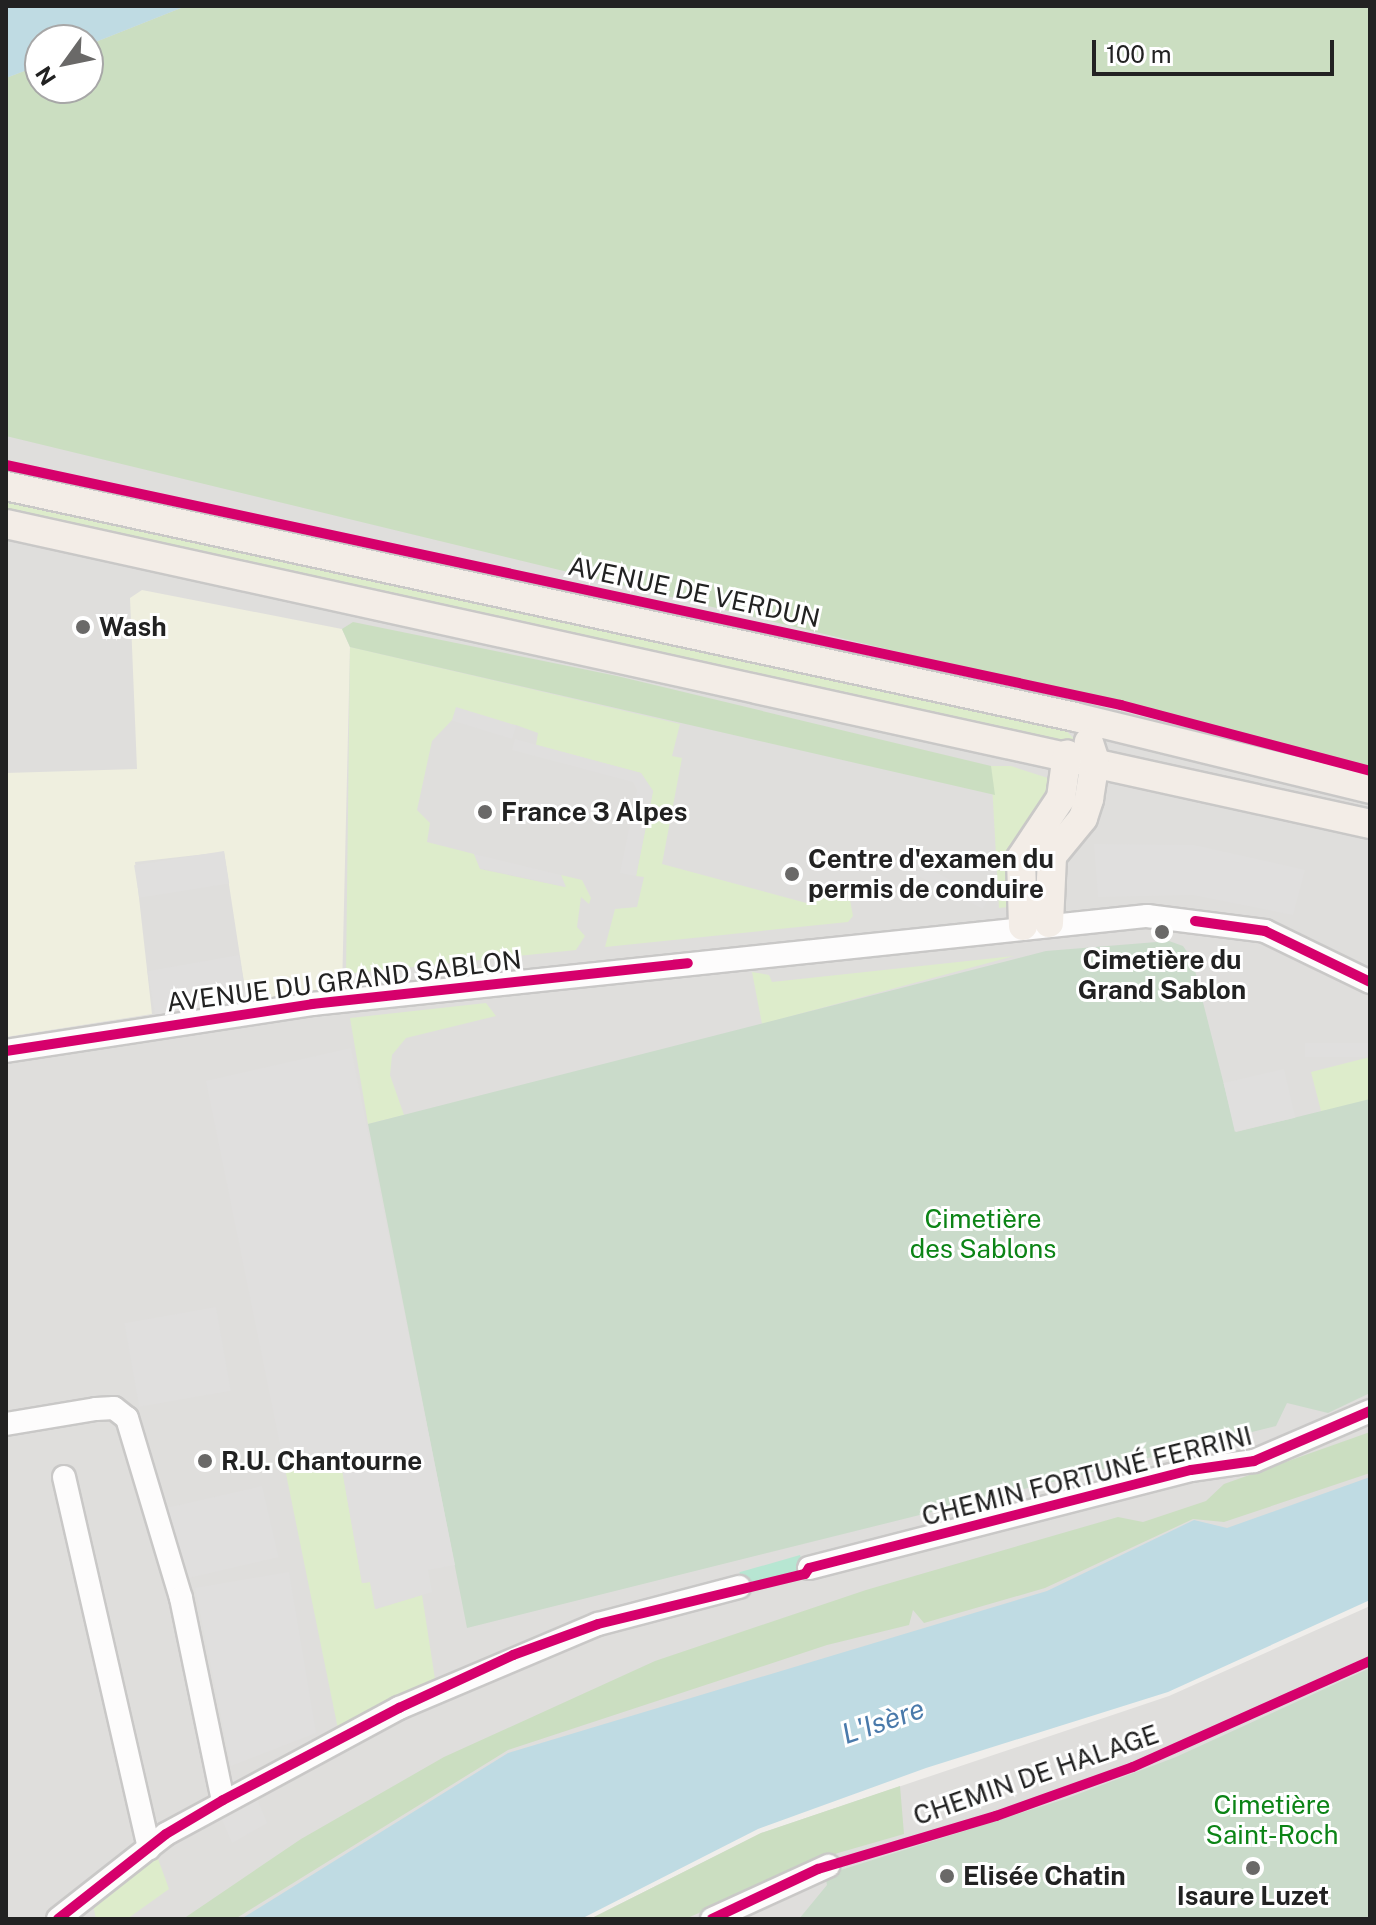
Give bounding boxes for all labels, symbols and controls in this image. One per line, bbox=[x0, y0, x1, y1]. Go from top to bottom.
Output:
north arrow bbox=[24, 24, 104, 104]
scale bar bbox=[1096, 24, 1338, 74]
text: 100 m bbox=[1106, 40, 1172, 68]
text: N bbox=[30, 62, 61, 90]
street label: AVENUE DE VERDUN bbox=[565, 550, 823, 634]
place label: Wash bbox=[99, 611, 167, 643]
marker: Wash bbox=[74, 618, 92, 636]
place label: France 3 Alpes bbox=[501, 796, 687, 828]
marker: France 3 Alpes bbox=[476, 803, 494, 821]
place label: Centre d'examen du permis de conduire bbox=[808, 843, 1054, 904]
marker: Centre d'examen du permis de conduire bbox=[783, 865, 801, 883]
marker: Cimetière du Grand Sablon bbox=[1153, 923, 1171, 941]
street label: AVENUE DU GRAND SABLON bbox=[165, 944, 523, 1018]
place label: Cimetière du Grand Sablon bbox=[1078, 944, 1246, 1006]
park label: Cimetière des Sablons bbox=[910, 1203, 1056, 1264]
street label: CHEMIN FORTUNÉ FERRINI bbox=[919, 1420, 1255, 1532]
place label: R.U. Chantourne bbox=[221, 1445, 422, 1477]
marker: R.U. Chantourne bbox=[196, 1452, 214, 1470]
water label: L'Isère bbox=[837, 1691, 929, 1751]
street label: CHEMIN DE HALAGE bbox=[909, 1718, 1163, 1832]
park label: Cimetière Saint-Roch bbox=[1206, 1789, 1338, 1850]
marker: Isaure Luzet bbox=[1244, 1859, 1262, 1877]
place label: Elisée Chatin bbox=[963, 1860, 1126, 1892]
marker: Elisée Chatin bbox=[938, 1867, 956, 1885]
place label: Isaure Luzet bbox=[1177, 1880, 1329, 1912]

